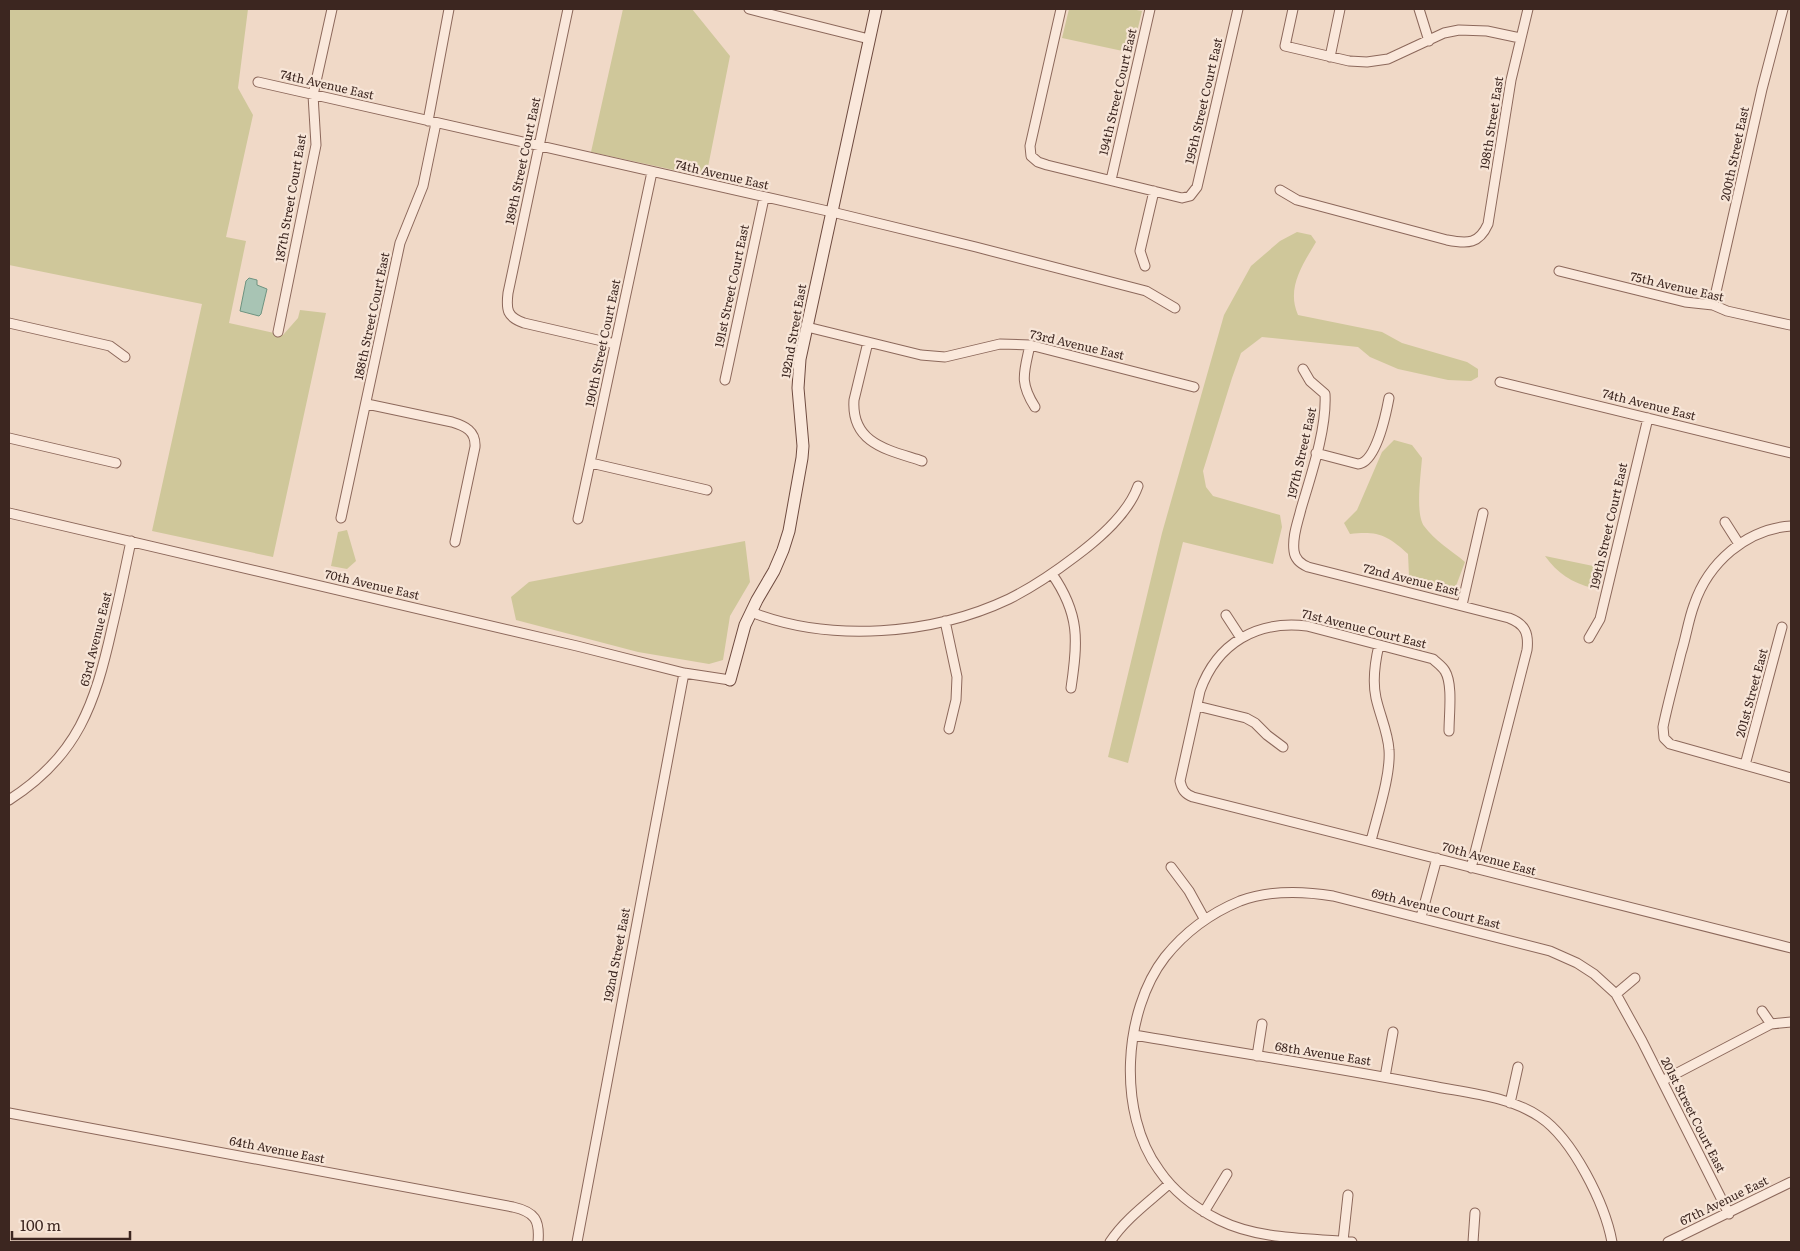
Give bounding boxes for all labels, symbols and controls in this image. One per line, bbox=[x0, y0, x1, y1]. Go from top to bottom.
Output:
street label: 194th Street Court East bbox=[1094, 26, 1140, 157]
street label: 195th Street Court East bbox=[1180, 36, 1226, 166]
street label: 74th Avenue East bbox=[279, 64, 376, 104]
street label: 198th Street East bbox=[1475, 75, 1507, 171]
street label: 189th Street Court East bbox=[500, 95, 544, 226]
street label: 200th Street East bbox=[1715, 105, 1753, 203]
street label: 187th Street Court East bbox=[270, 132, 310, 263]
street label: 74th Avenue East bbox=[674, 154, 771, 194]
street label: 191st Street Court East bbox=[709, 222, 753, 349]
street label: 188th Street Court East bbox=[349, 250, 393, 381]
street label: 75th Avenue East bbox=[1629, 266, 1726, 306]
street label: 190th Street Court East bbox=[580, 277, 624, 408]
street label: 192nd Street East bbox=[776, 282, 810, 379]
street label: 73rd Avenue East bbox=[1028, 324, 1126, 364]
street label: 74th Avenue East bbox=[1601, 384, 1698, 424]
street label: 197th Street East bbox=[1282, 405, 1320, 500]
street label: 199th Street Court East bbox=[1585, 461, 1631, 591]
street label: 72nd Avenue East bbox=[1361, 558, 1461, 600]
street label: 70th Avenue East bbox=[323, 564, 422, 604]
street label: 63rd Avenue East bbox=[75, 589, 116, 688]
street label: 71st Avenue Court East bbox=[1300, 604, 1429, 652]
street label: 201st Street East bbox=[1731, 646, 1772, 739]
street label: 70th Avenue East bbox=[1440, 837, 1539, 879]
street label: 69th Avenue Court East bbox=[1370, 883, 1503, 933]
street label: 192nd Street East bbox=[598, 906, 634, 1003]
street label: 68th Avenue East bbox=[1274, 1037, 1373, 1070]
street label: 201st Street Court East bbox=[1657, 1054, 1731, 1175]
street label: 64th Avenue East bbox=[228, 1131, 327, 1167]
street label: 67th Avenue East bbox=[1676, 1171, 1771, 1229]
scale bar bbox=[12, 1208, 130, 1240]
text: 100 m bbox=[20, 1213, 61, 1236]

